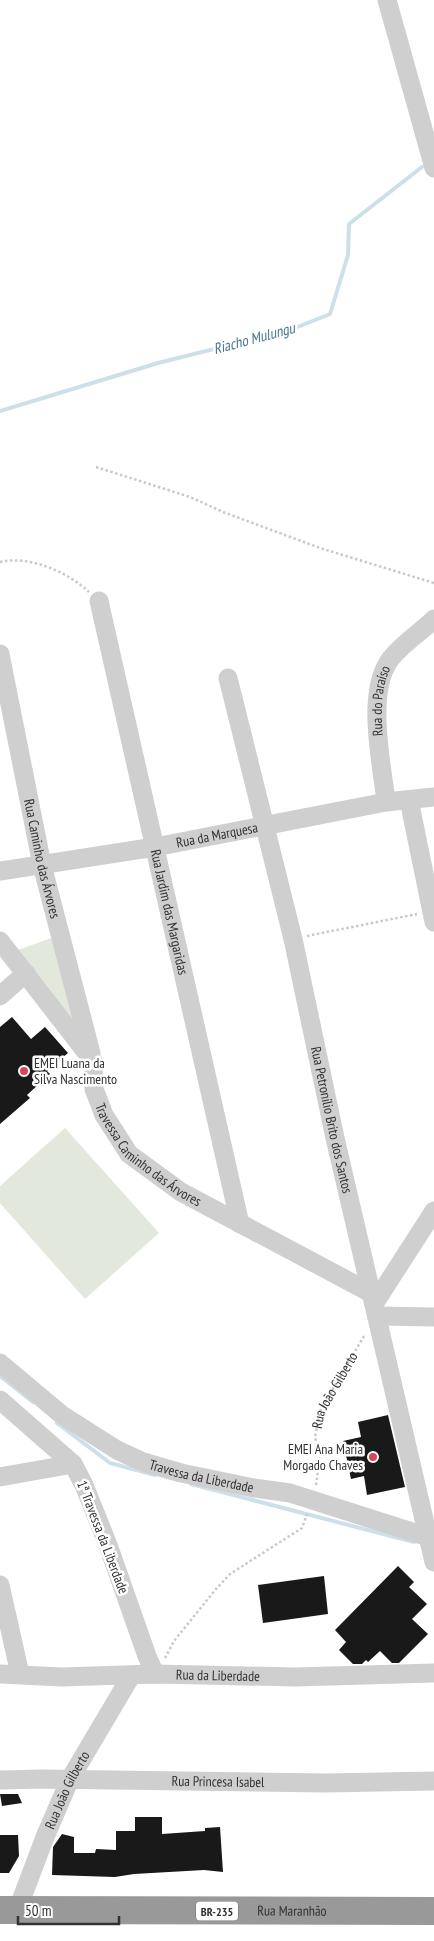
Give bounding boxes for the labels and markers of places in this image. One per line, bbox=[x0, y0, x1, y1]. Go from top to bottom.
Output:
place label: EMEI Luana da Silva Nascimento bbox=[34, 1054, 117, 1088]
marker: EMEI Luana da Silva Nascimento bbox=[18, 1065, 30, 1077]
place label: EMEI Ana Maria Morgado Chaves bbox=[283, 1440, 363, 1474]
marker: EMEI Ana Maria Morgado Chaves bbox=[367, 1451, 379, 1463]

